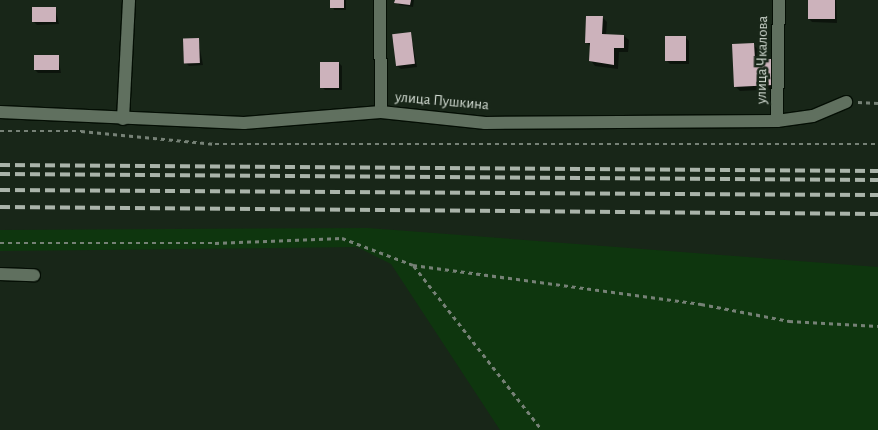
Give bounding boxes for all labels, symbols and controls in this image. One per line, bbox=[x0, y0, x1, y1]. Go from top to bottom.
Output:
street label: улица Чкалова bbox=[752, 16, 772, 104]
street label: улица Пушкина bbox=[394, 88, 490, 114]

